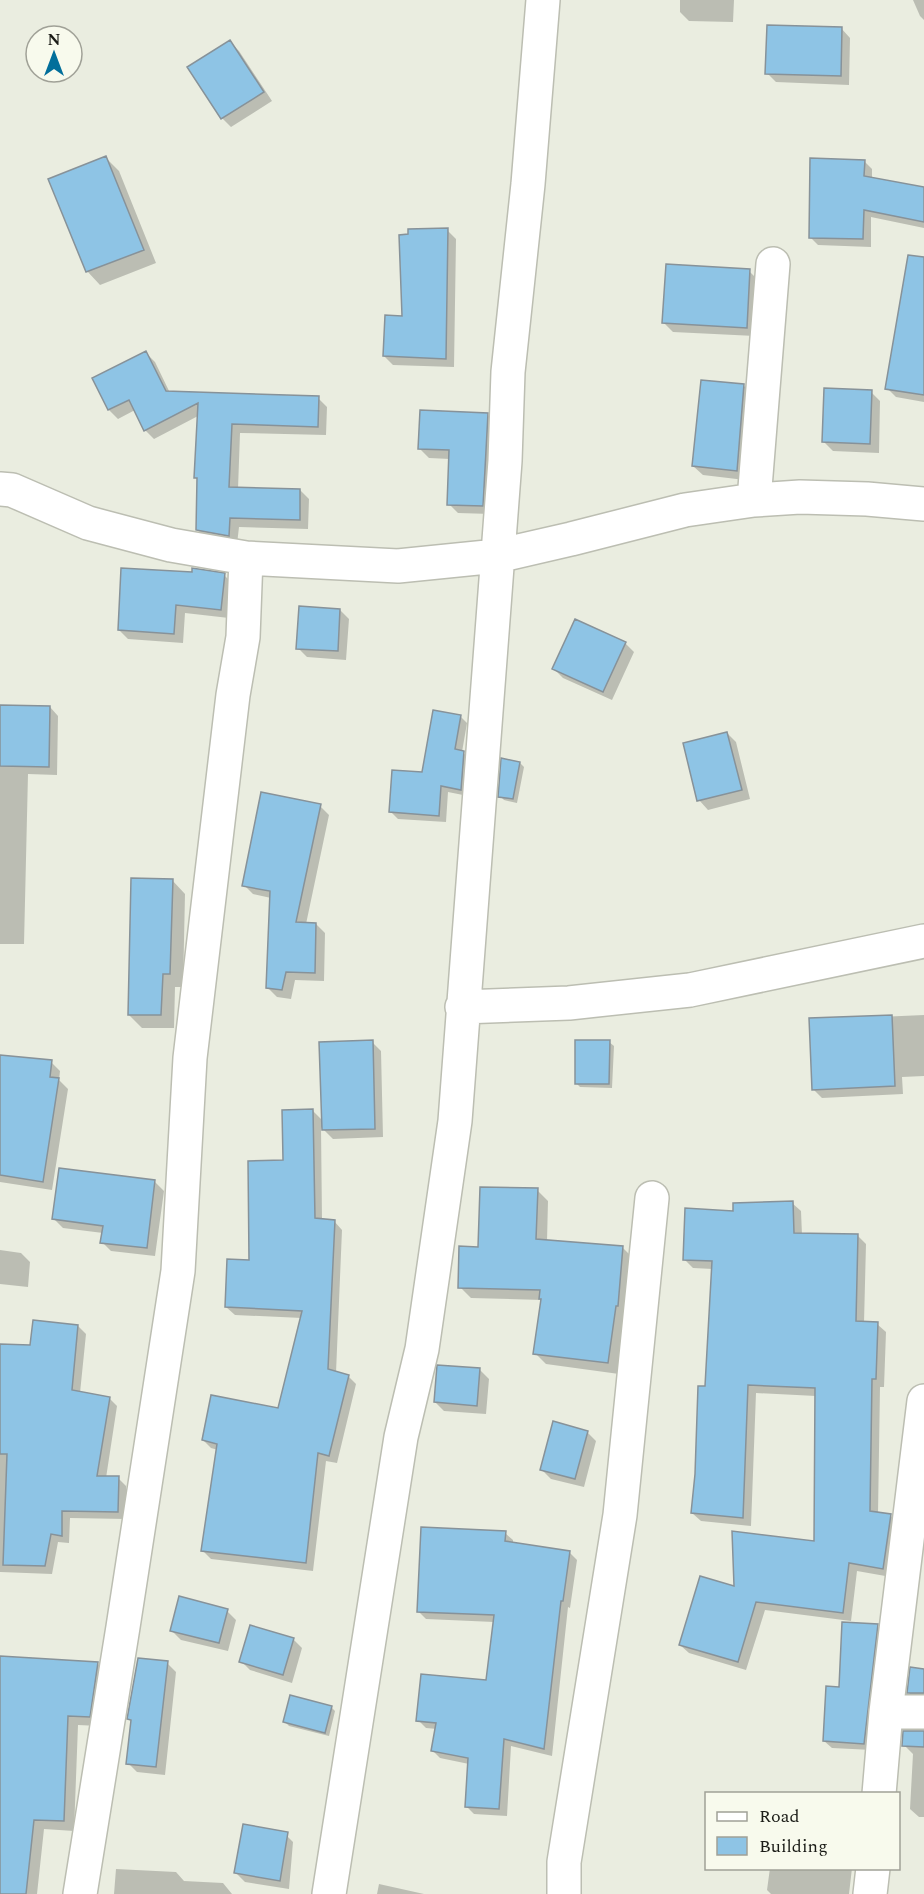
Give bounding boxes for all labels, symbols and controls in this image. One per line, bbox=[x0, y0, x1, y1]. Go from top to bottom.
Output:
north arrow bbox=[24, 24, 84, 84]
text: N bbox=[47, 28, 61, 52]
legend bbox=[705, 1792, 900, 1870]
text: Road bbox=[759, 1803, 800, 1830]
text: Building bbox=[759, 1833, 828, 1860]

